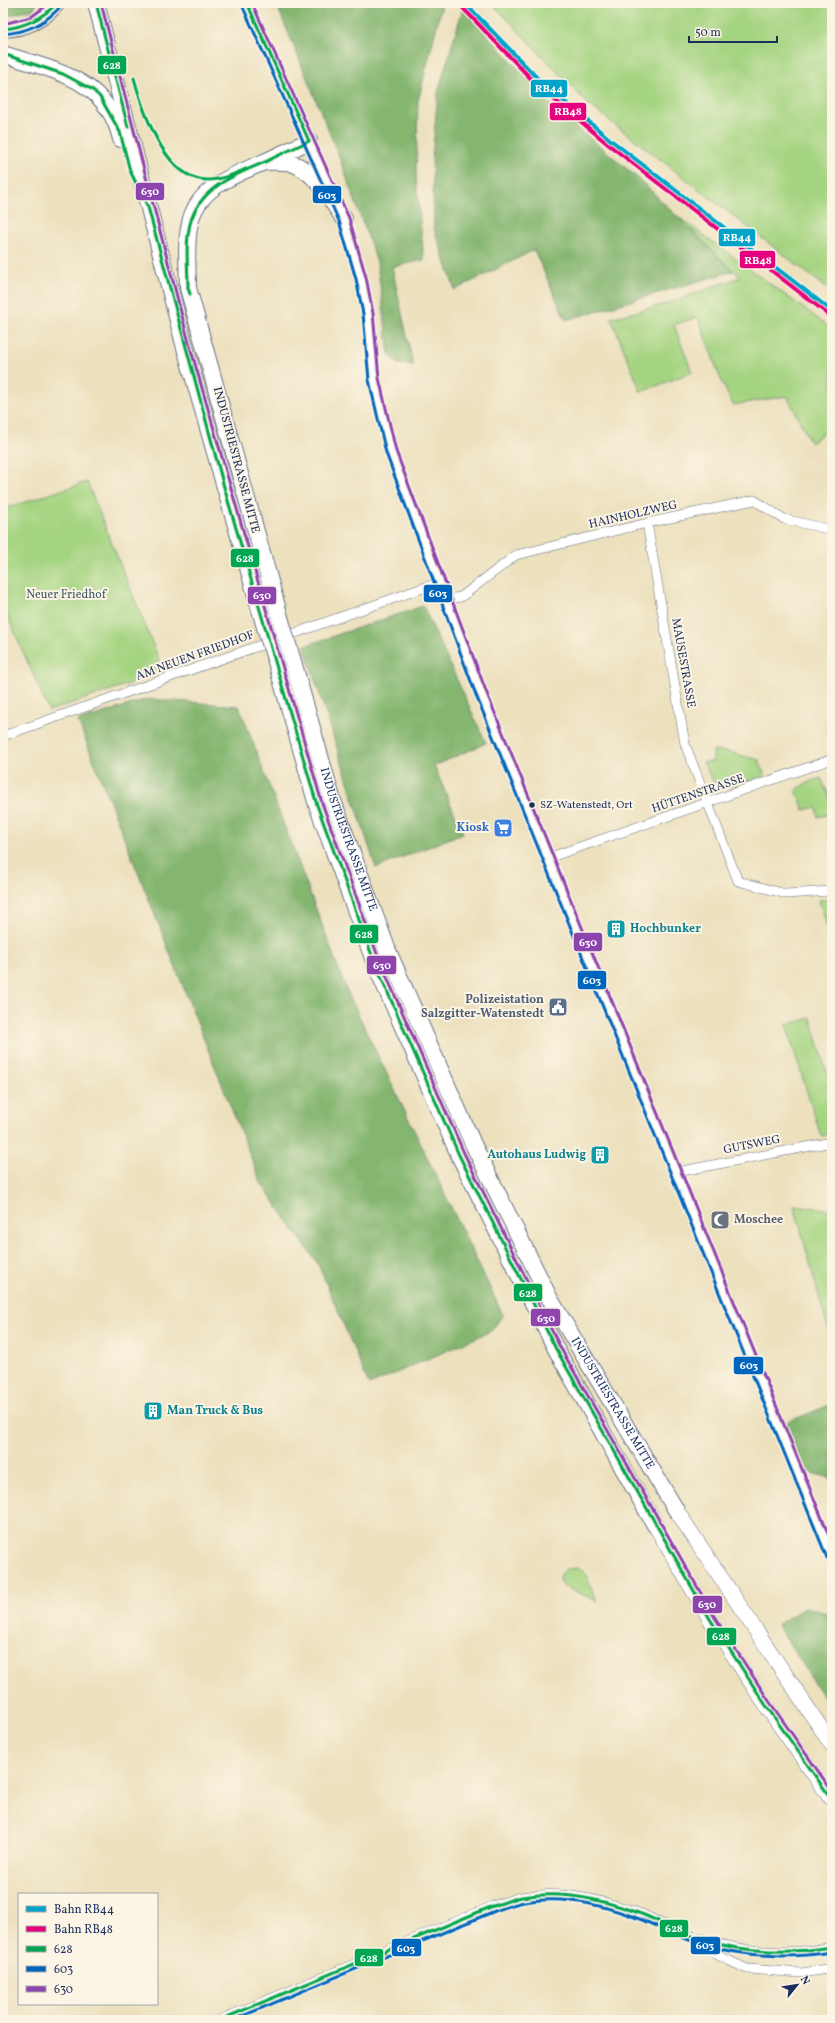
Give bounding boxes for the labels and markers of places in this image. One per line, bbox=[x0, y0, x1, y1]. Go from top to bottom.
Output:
place label: SZ-Watenstedt, Ort bbox=[540, 798, 633, 813]
marker: SZ-Watenstedt, Ort bbox=[527, 800, 537, 810]
supermarket icon: Kiosk bbox=[492, 817, 514, 839]
place label: Kiosk bbox=[457, 820, 490, 836]
building icon: Hochbunker bbox=[605, 918, 627, 940]
place label: Hochbunker bbox=[630, 921, 701, 937]
place label: Polizeistation Salzgitter-Watenstedt bbox=[421, 992, 544, 1022]
public building icon: Polizeistation Salzgitter-Watenstedt bbox=[547, 996, 569, 1018]
building icon: Autohaus Ludwig bbox=[589, 1144, 611, 1166]
place label: Autohaus Ludwig bbox=[488, 1147, 586, 1163]
mosque icon: Moschee bbox=[709, 1209, 731, 1231]
place label: Moschee bbox=[734, 1212, 783, 1228]
building icon: Man Truck & Bus bbox=[142, 1400, 164, 1422]
place label: Man Truck & Bus bbox=[167, 1403, 264, 1419]

